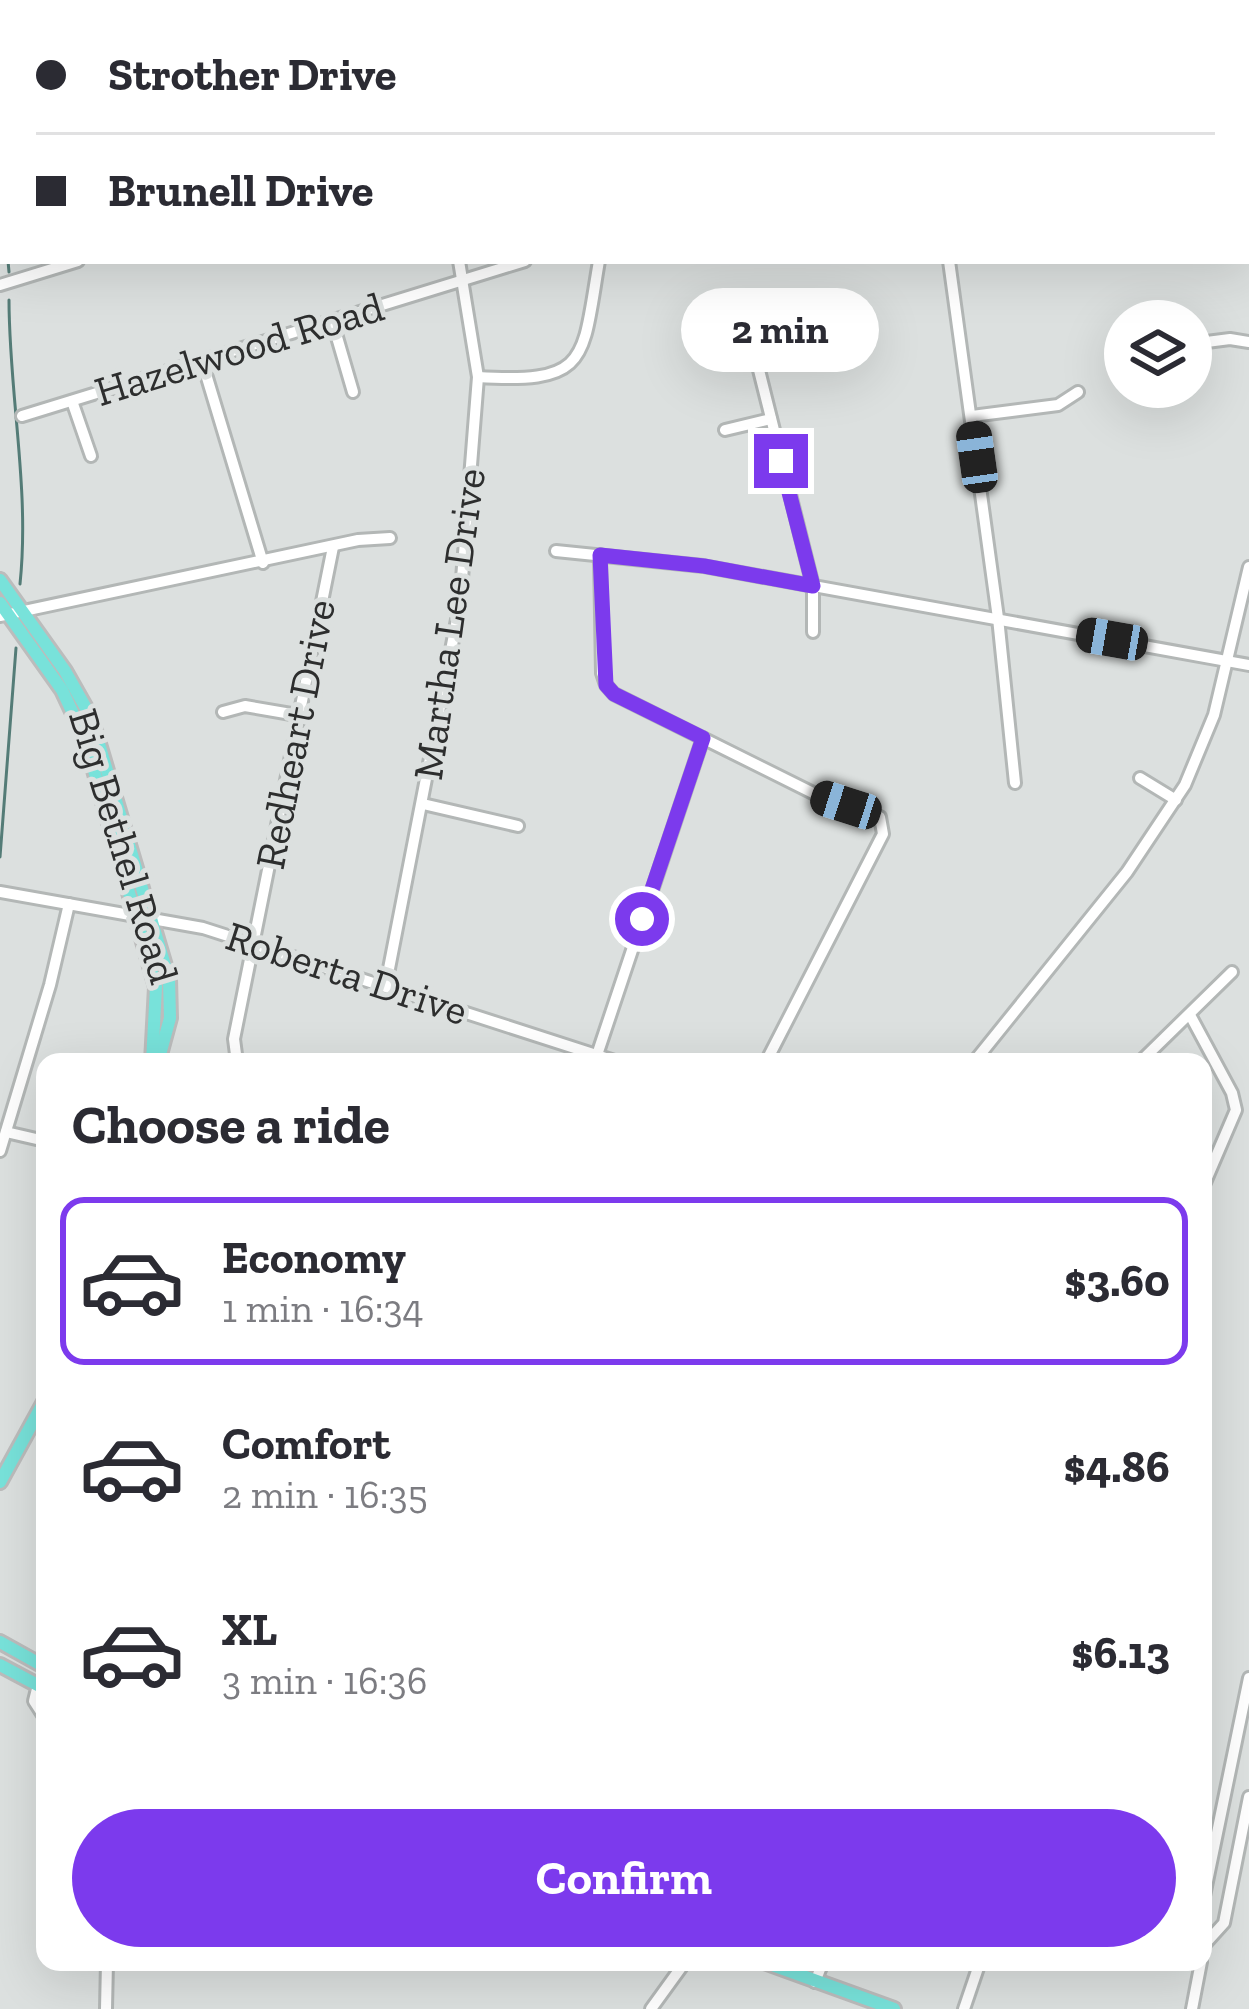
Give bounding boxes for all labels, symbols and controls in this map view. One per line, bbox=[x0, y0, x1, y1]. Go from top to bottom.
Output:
text: Strother Drive bbox=[108, 48, 397, 102]
text: Brunell Drive bbox=[108, 164, 374, 218]
street label: Hazelwood Road bbox=[88, 281, 390, 417]
callout: 2 min bbox=[682, 287, 880, 371]
map controls bbox=[1104, 300, 1212, 408]
button: layers bbox=[1104, 300, 1212, 408]
text: 2 min bbox=[731, 306, 829, 353]
car bbox=[954, 419, 1000, 495]
route end bbox=[754, 434, 808, 488]
street label: Martha Lee Drive bbox=[402, 465, 496, 783]
street label: Redheart Drive bbox=[244, 595, 346, 873]
car bbox=[1073, 615, 1151, 663]
street label: Big Bethel Road bbox=[58, 702, 190, 990]
car bbox=[806, 777, 886, 833]
route start bbox=[615, 892, 669, 946]
street label: Roberta Drive bbox=[220, 910, 474, 1036]
text: Choose a ride bbox=[72, 1092, 390, 1157]
icon: car bbox=[78, 1227, 186, 1335]
text: Economy bbox=[222, 1231, 406, 1285]
text: $3.60 bbox=[1064, 1254, 1170, 1308]
text: 1 min · 16:34 bbox=[222, 1285, 424, 1332]
icon: car bbox=[78, 1413, 186, 1521]
text: Comfort bbox=[222, 1417, 390, 1471]
text: $4.86 bbox=[1064, 1440, 1170, 1494]
text: 2 min · 16:35 bbox=[222, 1471, 428, 1518]
icon: car bbox=[78, 1599, 186, 1707]
text: XL bbox=[222, 1603, 277, 1657]
text: $6.13 bbox=[1071, 1626, 1170, 1680]
text: 3 min · 16:36 bbox=[222, 1657, 427, 1704]
button: Confirm bbox=[72, 1809, 1176, 1947]

